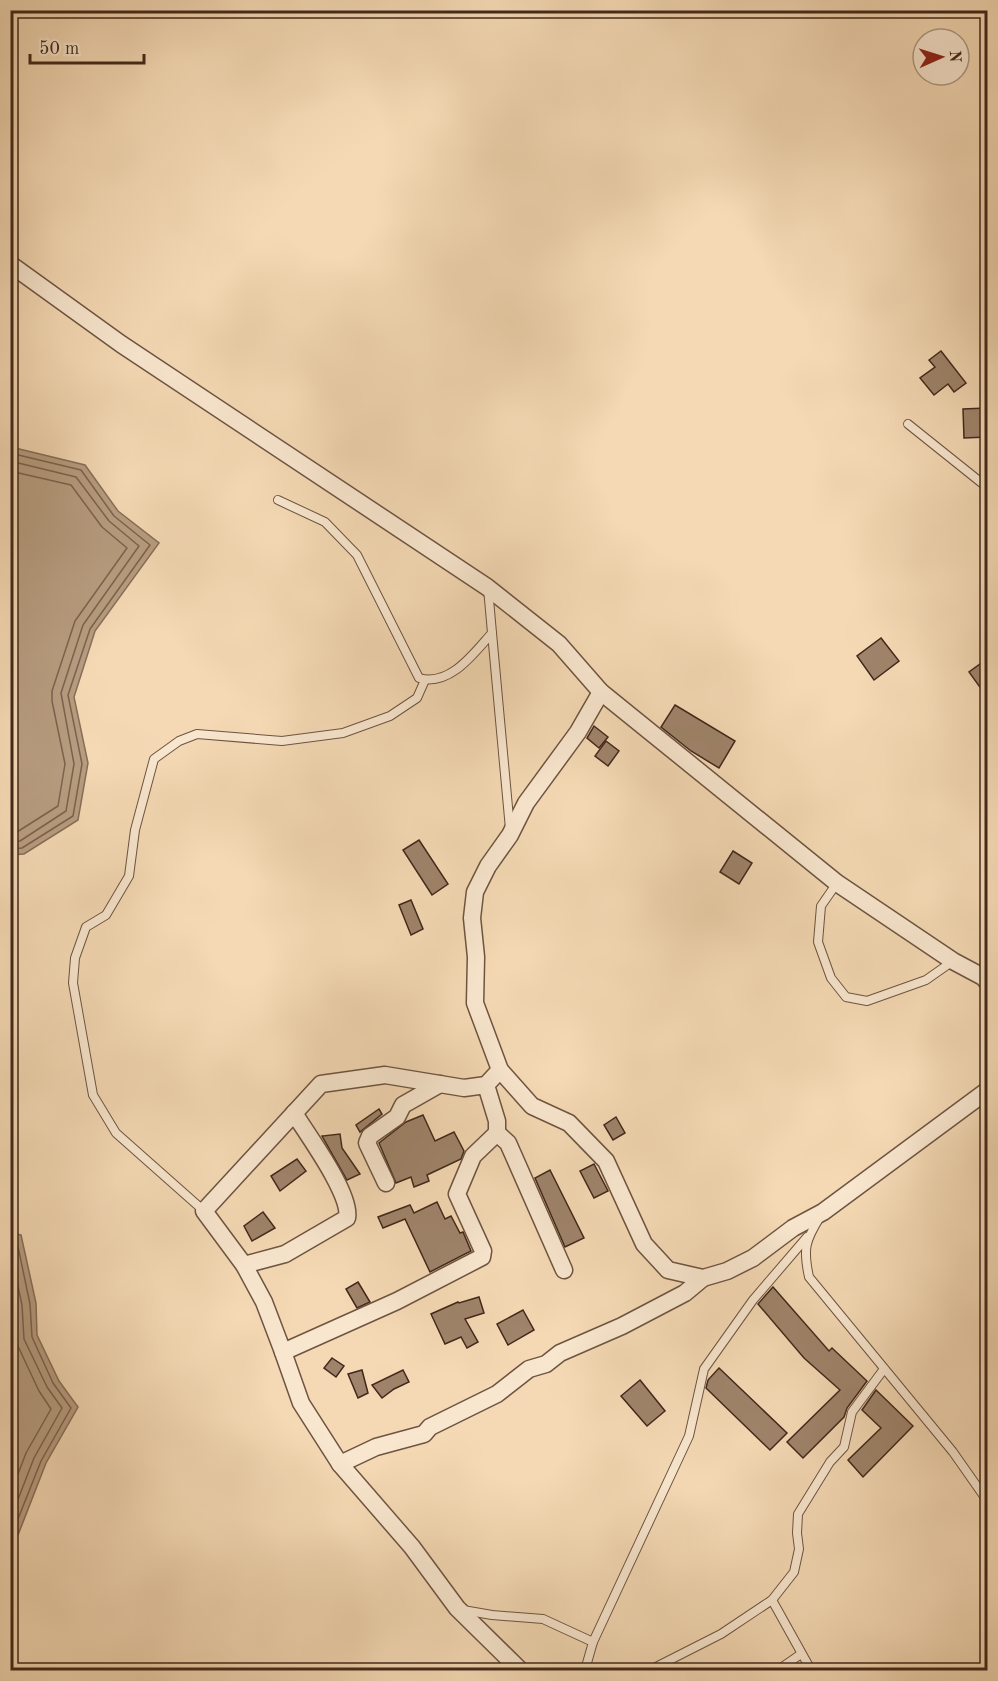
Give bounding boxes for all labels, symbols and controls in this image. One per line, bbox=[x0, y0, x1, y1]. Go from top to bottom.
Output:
scale bar bbox=[30, 27, 144, 65]
north arrow bbox=[911, 27, 971, 87]
text: 50 m bbox=[39, 40, 79, 58]
text: N bbox=[946, 50, 962, 64]

